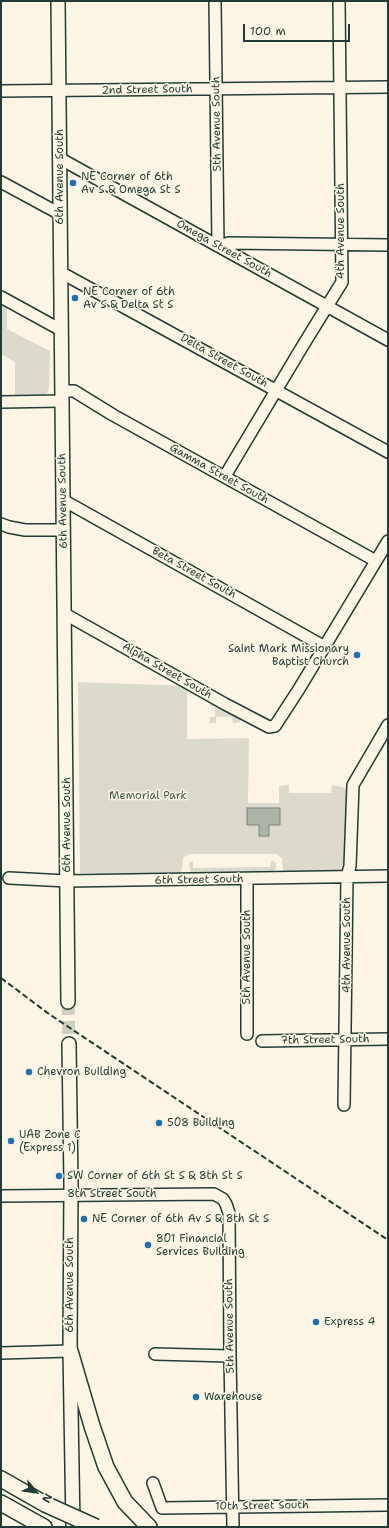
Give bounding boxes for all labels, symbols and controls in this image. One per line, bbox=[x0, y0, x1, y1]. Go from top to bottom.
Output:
scale bar bbox=[245, 16, 352, 42]
text: 100 m bbox=[250, 23, 286, 39]
street label: 5th Avenue South bbox=[210, 76, 224, 172]
street label: 2nd Street South bbox=[101, 83, 193, 97]
street label: 6th Avenue South bbox=[53, 129, 67, 225]
place label: NE Corner of 6th Av S & Omega St S bbox=[81, 170, 180, 196]
marker: NE Corner of 6th Av S & Omega St S bbox=[68, 178, 78, 188]
street label: 4th Avenue South bbox=[334, 183, 348, 279]
street label: Omega Street South bbox=[174, 217, 274, 281]
place label: NE Corner of 6th Av S & Delta St S bbox=[83, 285, 175, 311]
marker: NE Corner of 6th Av S & Delta St S bbox=[70, 293, 80, 303]
street label: Delta Street South bbox=[178, 331, 270, 391]
street label: Gamma Street South bbox=[167, 441, 271, 507]
street label: 6th Avenue South bbox=[56, 453, 70, 549]
street label: Beta Street South bbox=[150, 544, 238, 602]
street label: Alpha Street South bbox=[120, 640, 214, 702]
place label: Saint Mark Missionary Baptist Church bbox=[228, 642, 349, 668]
marker: Saint Mark Missionary Baptist Church bbox=[352, 650, 362, 660]
street label: 6th Avenue South bbox=[60, 777, 74, 873]
park label: Memorial Park bbox=[109, 789, 187, 803]
street label: 6th Street South bbox=[154, 873, 244, 887]
street label: 4th Avenue South bbox=[340, 897, 354, 993]
street label: 5th Avenue South bbox=[240, 910, 254, 1004]
street label: 7th Street South bbox=[280, 1033, 370, 1047]
place label: Chevron Building bbox=[37, 1065, 126, 1079]
marker: Chevron Building bbox=[24, 1067, 34, 1077]
place label: 508 Building bbox=[167, 1116, 235, 1130]
marker: 508 Building bbox=[154, 1118, 164, 1128]
place label: UAB Zone C (Express 1) bbox=[19, 1128, 81, 1154]
marker: UAB Zone C (Express 1) bbox=[6, 1136, 16, 1146]
place label: SW Corner of 6th St S & 8th St S bbox=[67, 1169, 243, 1183]
marker: SW Corner of 6th St S & 8th St S bbox=[54, 1171, 64, 1181]
street label: 8th Street South bbox=[67, 1187, 157, 1201]
place label: NE Corner of 6th Av S & 8th St S bbox=[92, 1212, 269, 1226]
marker: NE Corner of 6th Av S & 8th St S bbox=[79, 1214, 89, 1224]
place label: 801 Financial Services Building bbox=[156, 1232, 245, 1258]
street label: 6th Avenue South bbox=[63, 1237, 77, 1333]
marker: 801 Financial Services Building bbox=[143, 1240, 153, 1250]
street label: 5th Avenue South bbox=[223, 1278, 237, 1374]
place label: Express 4 bbox=[324, 1315, 375, 1329]
marker: Express 4 bbox=[311, 1317, 321, 1327]
place label: Warehouse bbox=[204, 1390, 263, 1404]
marker: Warehouse bbox=[191, 1392, 201, 1402]
north arrow bbox=[16, 1472, 56, 1512]
text: N bbox=[38, 1491, 56, 1506]
street label: 10th Street South bbox=[215, 1499, 309, 1513]

